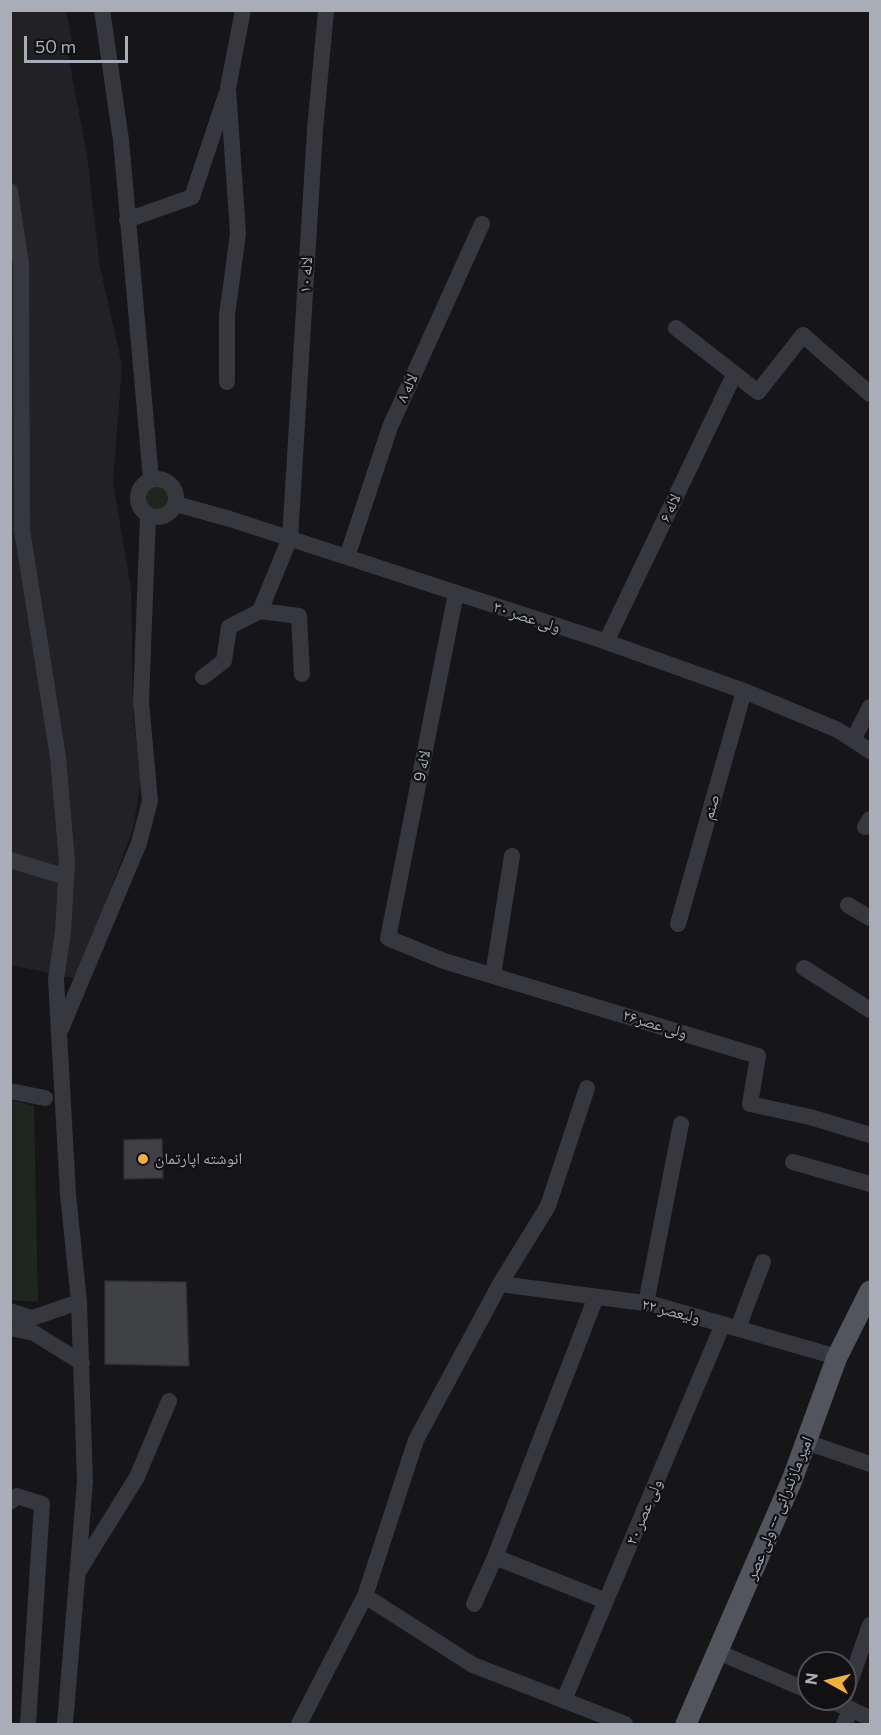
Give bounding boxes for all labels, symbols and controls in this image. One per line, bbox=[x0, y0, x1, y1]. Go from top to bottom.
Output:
scale bar bbox=[27, 24, 130, 62]
text: 50 m bbox=[35, 35, 76, 57]
street label: لاله ۱۰ bbox=[295, 256, 317, 294]
street label: لاله ۸ bbox=[392, 371, 422, 405]
street label: لاله ۶ bbox=[655, 491, 685, 525]
street label: ولی عصر ۳۰ bbox=[491, 597, 563, 637]
street label: لاله 9 bbox=[410, 749, 434, 783]
street label: صنم bbox=[698, 792, 724, 822]
street label: ولی عصر۲۶ bbox=[620, 1005, 690, 1043]
place label: انوشته اپارتمان bbox=[155, 1149, 242, 1169]
marker: انوشته اپارتمان bbox=[136, 1152, 150, 1166]
street label: ولیعصر ۲۲ bbox=[640, 1294, 702, 1328]
street label: امیر مازندرانی -- ولی عصر bbox=[741, 1434, 817, 1582]
street label: ولی عصر ۲۰ bbox=[622, 1476, 666, 1548]
north arrow bbox=[797, 1651, 857, 1711]
text: N bbox=[800, 1671, 821, 1686]

